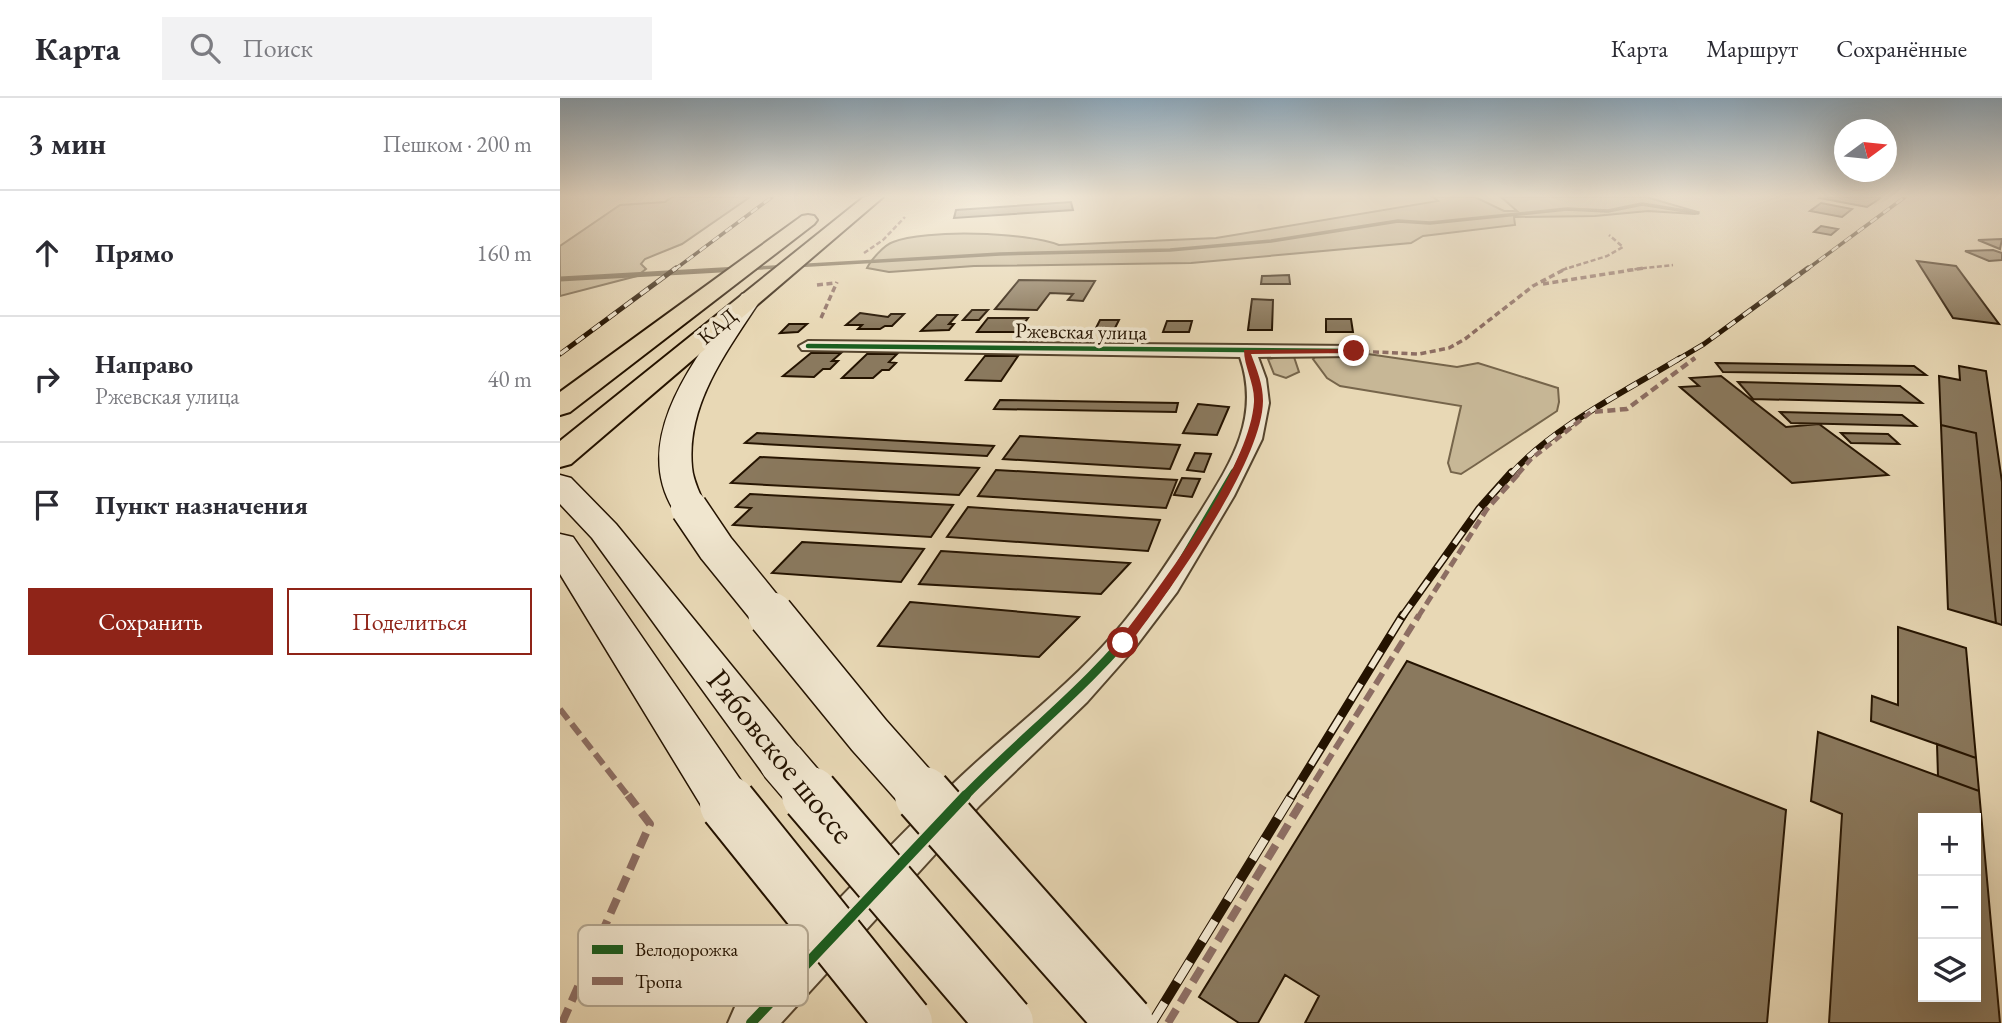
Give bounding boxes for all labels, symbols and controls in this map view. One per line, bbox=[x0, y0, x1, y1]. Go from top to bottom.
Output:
search box bbox=[162, 17, 652, 80]
text: Карта bbox=[35, 27, 120, 70]
icon: search bbox=[186, 29, 224, 67]
text: Поиск bbox=[242, 31, 313, 65]
text: Карта bbox=[1611, 33, 1668, 64]
text: Маршрут bbox=[1706, 33, 1798, 64]
text: Сохранённые bbox=[1836, 33, 1967, 64]
north arrow bbox=[1834, 119, 1897, 182]
text: 3 мин bbox=[28, 124, 106, 163]
text: Пешком · 200 m bbox=[383, 129, 532, 159]
icon: ahead bbox=[28, 234, 66, 272]
text: Прямо bbox=[95, 236, 174, 270]
text: 160 m bbox=[476, 238, 532, 268]
street label: КАД bbox=[692, 302, 742, 350]
street label: Ржевская улица bbox=[1015, 316, 1148, 346]
route end bbox=[1338, 335, 1369, 366]
text: Направо bbox=[95, 347, 193, 381]
icon: right bbox=[28, 360, 66, 398]
text: 40 m bbox=[487, 364, 532, 394]
text: Ржевская улица bbox=[95, 381, 240, 411]
icon: arrive bbox=[28, 486, 66, 524]
text: Пункт назначения bbox=[95, 488, 308, 522]
button: Сохранить bbox=[28, 588, 273, 655]
button: Поделиться bbox=[287, 588, 532, 655]
route start bbox=[1107, 627, 1138, 658]
street label: Рябовское шоссе bbox=[698, 660, 864, 852]
map controls bbox=[1918, 813, 1981, 1002]
button: + bbox=[1918, 813, 1981, 876]
button: − bbox=[1918, 876, 1981, 939]
legend bbox=[578, 925, 808, 1006]
text: Велодорожка bbox=[635, 937, 739, 962]
button: layers bbox=[1918, 939, 1981, 1002]
text: Тропа bbox=[635, 969, 683, 994]

